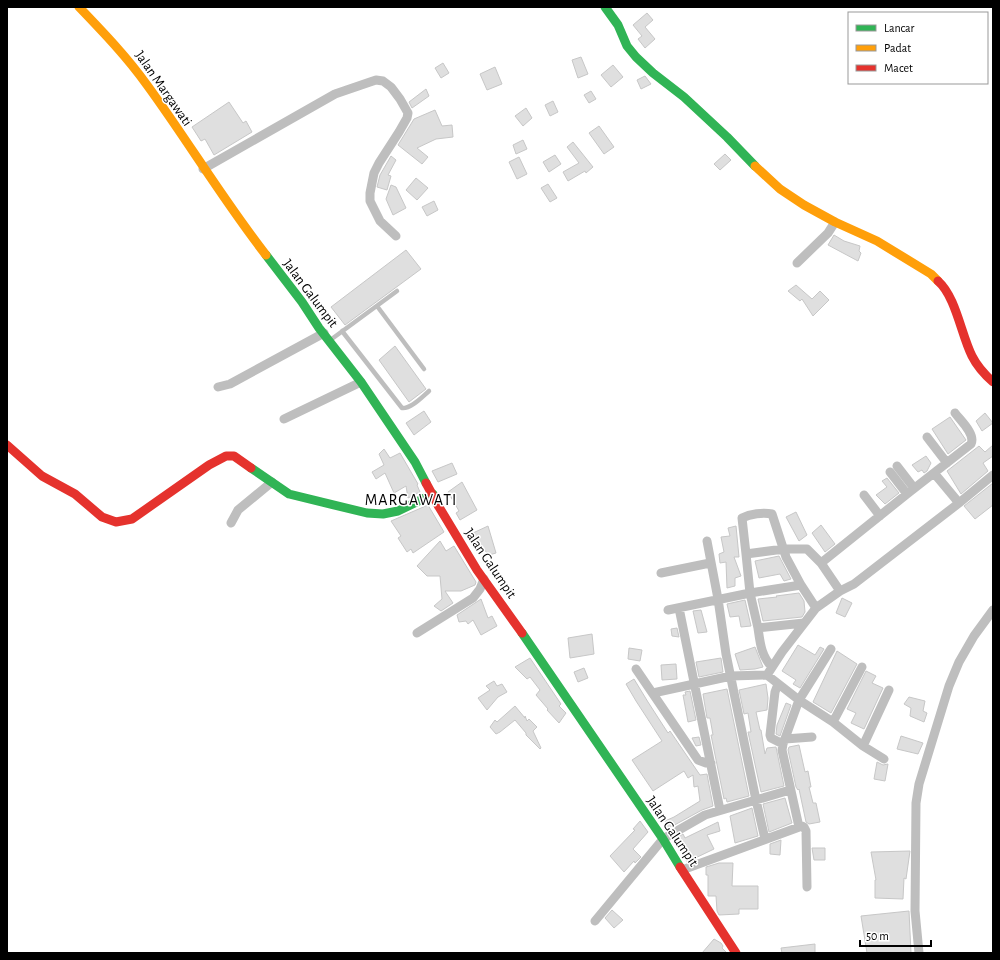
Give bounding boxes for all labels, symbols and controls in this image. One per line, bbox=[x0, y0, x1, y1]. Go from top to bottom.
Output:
legend bbox=[848, 12, 988, 84]
text: Lancar bbox=[884, 22, 915, 34]
text: Padat bbox=[884, 42, 911, 54]
street label: Jalan Margawati bbox=[132, 48, 194, 129]
text: Macet bbox=[884, 62, 913, 74]
street label: Jalan Galumpit bbox=[280, 257, 341, 331]
district label: MARGAWATI bbox=[365, 492, 457, 508]
street label: Jalan Galumpit bbox=[462, 526, 519, 602]
street label: Jalan Galumpit bbox=[644, 794, 701, 870]
scale bar bbox=[860, 922, 931, 948]
text: 50 m bbox=[866, 930, 889, 942]

